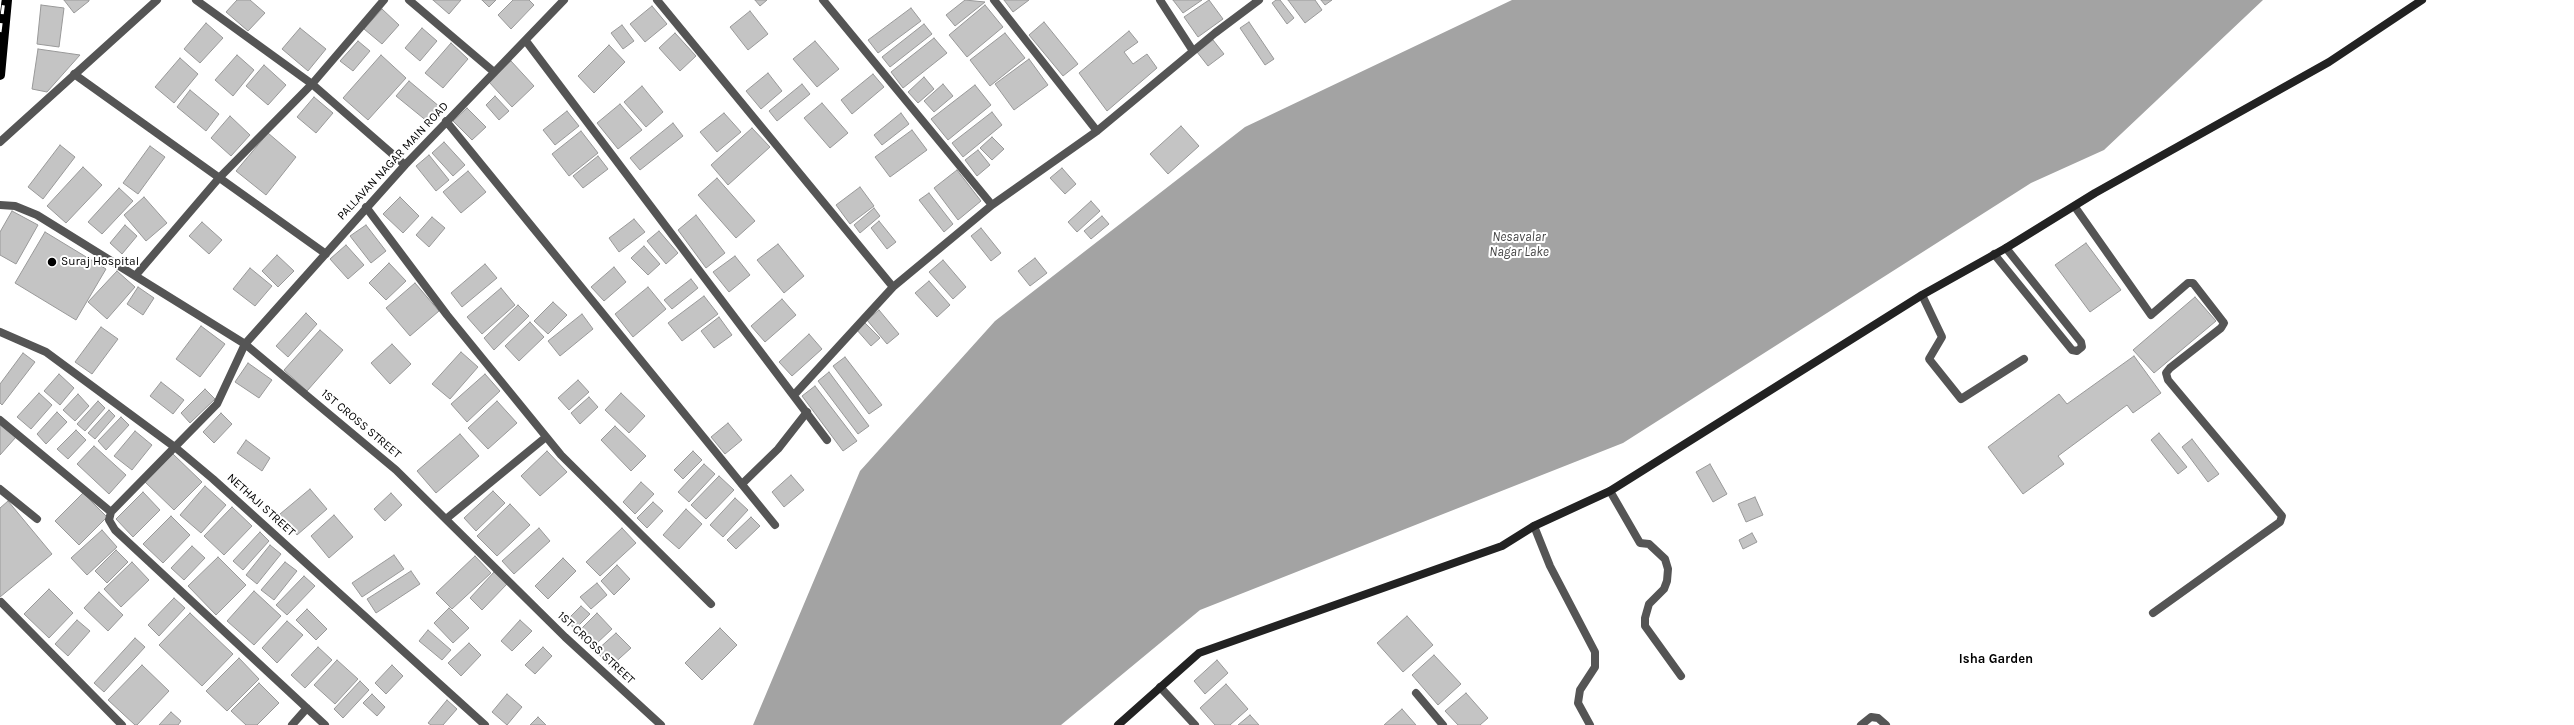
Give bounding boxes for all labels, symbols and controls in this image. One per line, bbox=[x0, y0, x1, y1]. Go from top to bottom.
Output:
street label: PALLAVAN NAGAR MAIN ROAD bbox=[334, 99, 452, 223]
water label: Nesavalar Nagar Lake bbox=[1489, 229, 1549, 260]
place label: Suraj Hospital bbox=[61, 255, 139, 269]
marker: Suraj Hospital bbox=[46, 256, 58, 268]
street label: 1ST CROSS STREET bbox=[318, 386, 404, 462]
street label: NETHAJI STREET bbox=[224, 471, 298, 539]
street label: 1ST CROSS STREET bbox=[555, 609, 637, 687]
district label: Isha Garden bbox=[1959, 651, 2033, 667]

